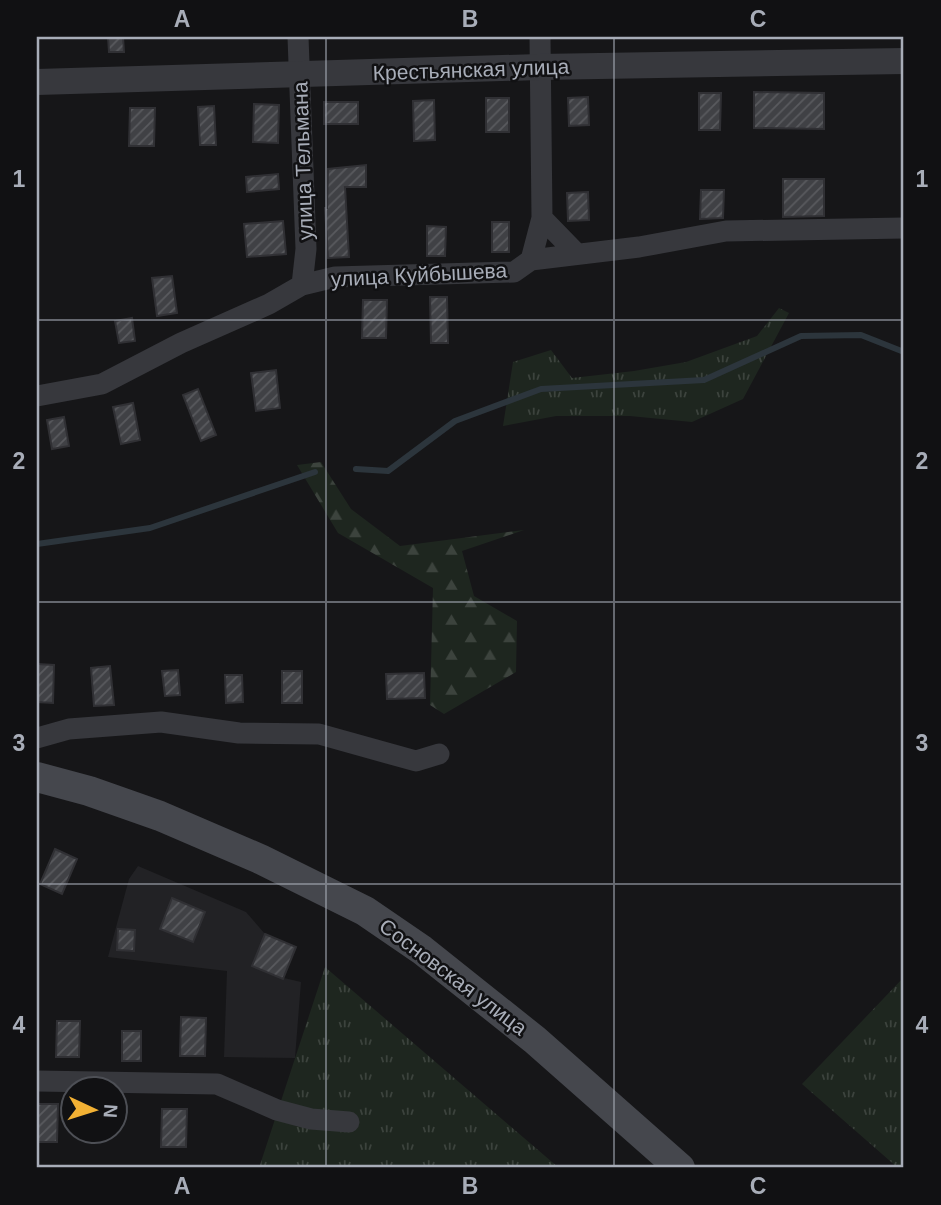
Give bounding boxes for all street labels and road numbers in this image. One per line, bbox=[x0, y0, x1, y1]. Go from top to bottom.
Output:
street label: Крестьянская улица bbox=[372, 55, 570, 84]
street label: улица Тельмана bbox=[288, 81, 317, 241]
street label: улица Куйбышева bbox=[330, 258, 508, 291]
street label: Сосновская улица bbox=[375, 914, 532, 1040]

